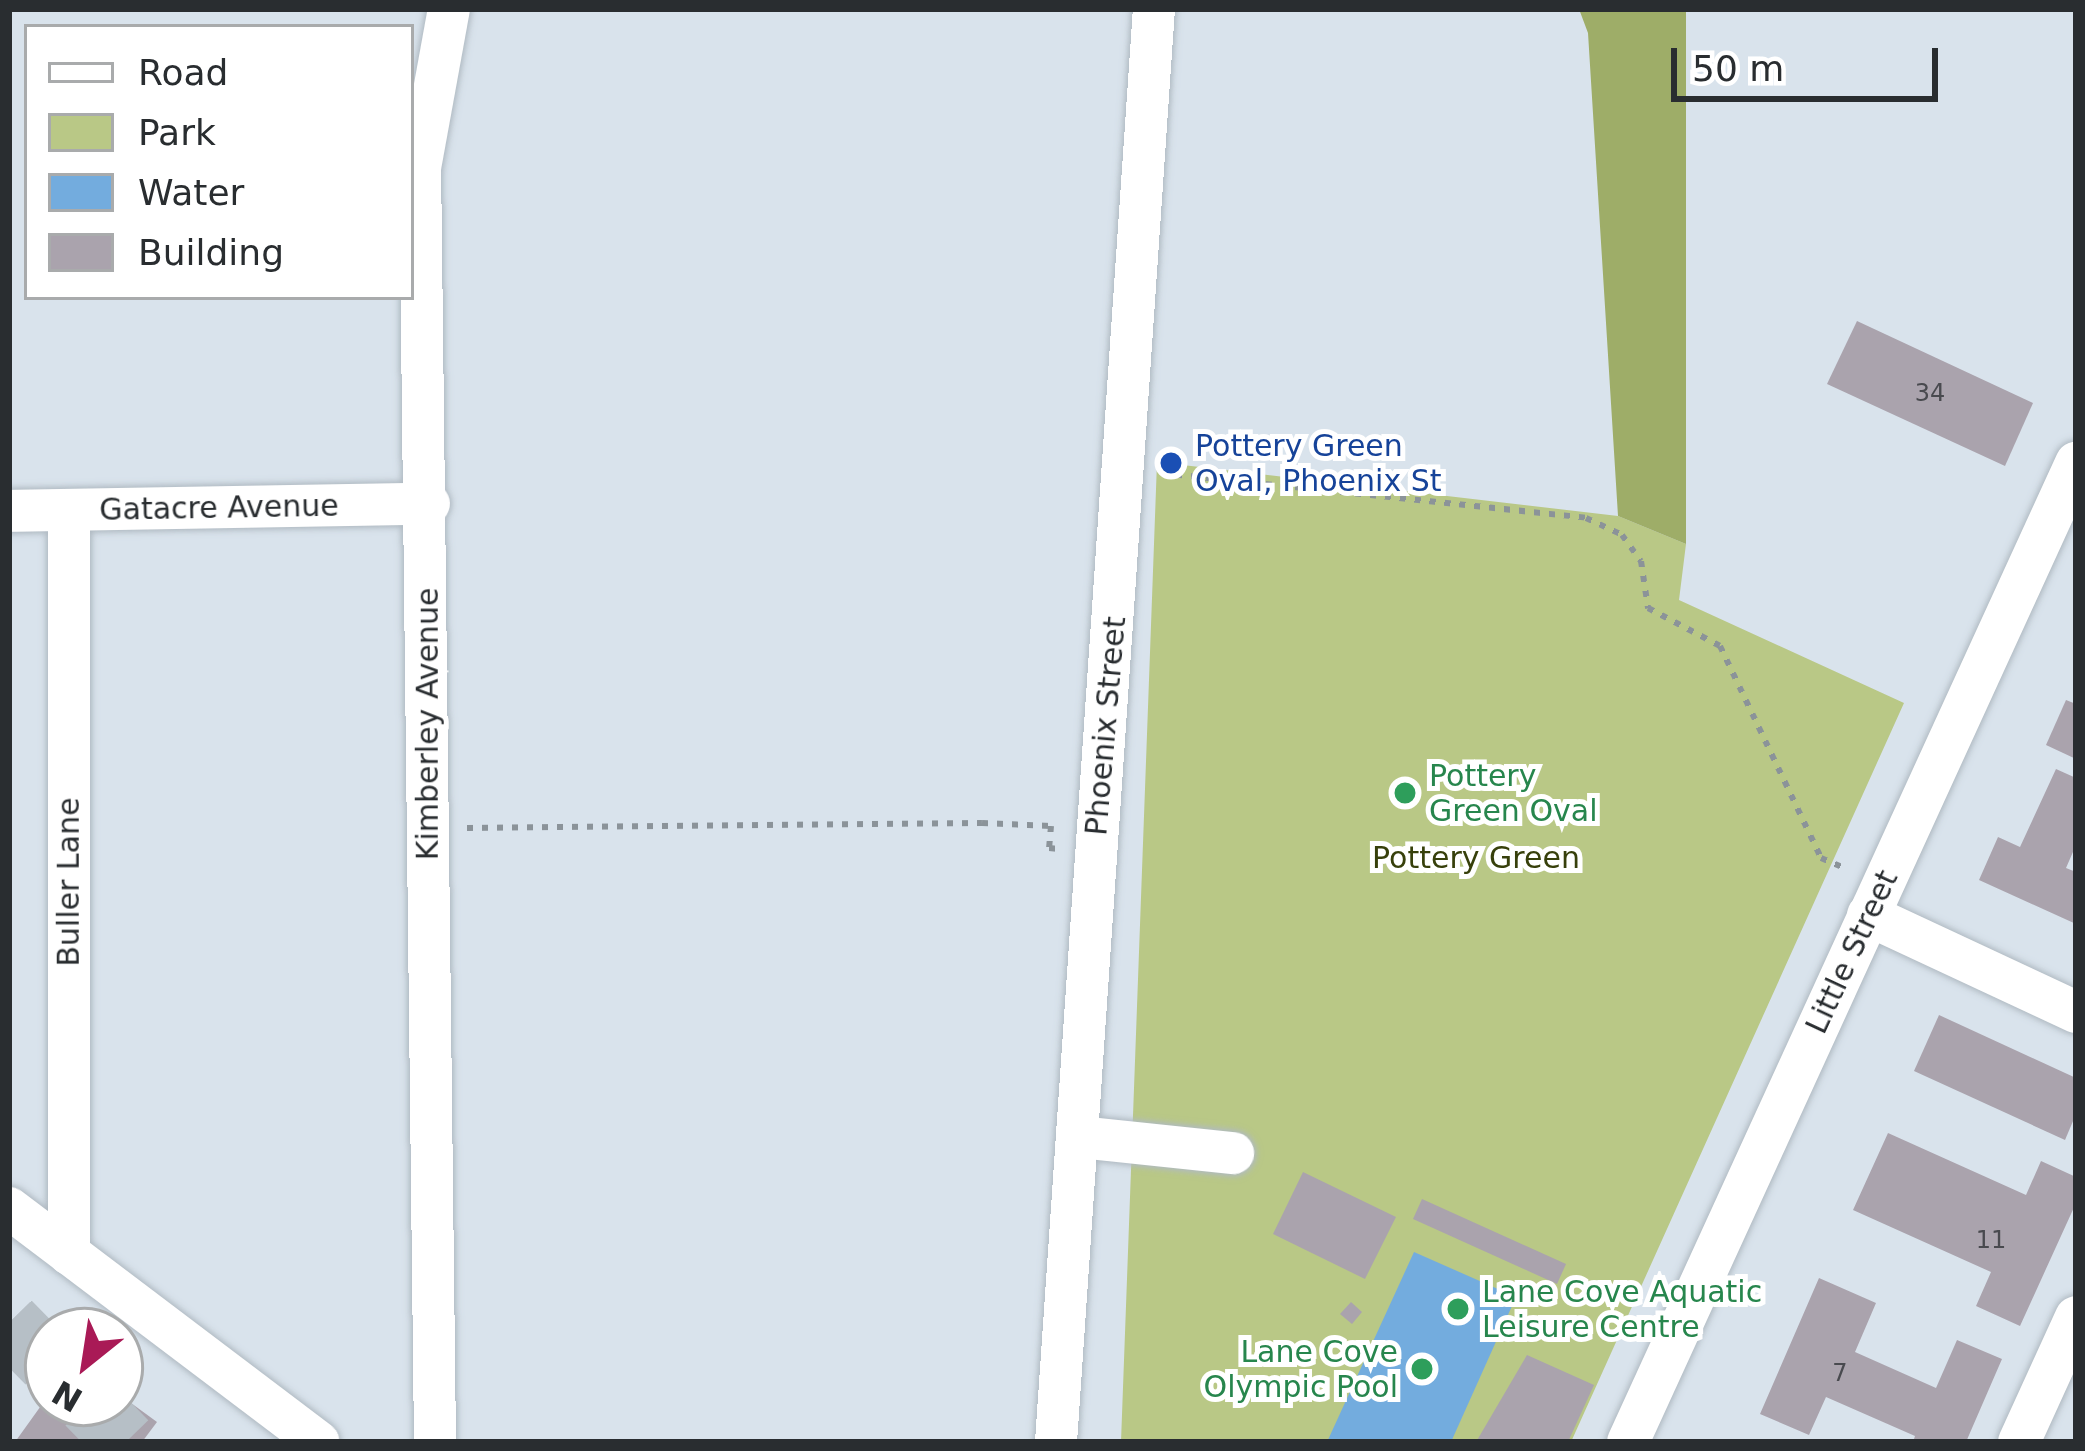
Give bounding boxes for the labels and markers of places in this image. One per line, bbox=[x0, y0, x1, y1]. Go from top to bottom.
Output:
place label: Pottery Green Oval, Phoenix St bbox=[1195, 428, 1442, 498]
marker: Pottery Green Oval, Phoenix St bbox=[1158, 450, 1184, 476]
place label: Pottery Green Oval bbox=[1429, 758, 1597, 828]
marker: Pottery Green Oval bbox=[1392, 780, 1418, 806]
place label: Lane Cove Aquatic Leisure Centre bbox=[1482, 1274, 1762, 1344]
marker: Lane Cove Aquatic Leisure Centre bbox=[1445, 1296, 1471, 1322]
place label: Lane Cove Olympic Pool bbox=[1204, 1334, 1398, 1404]
marker: Lane Cove Olympic Pool bbox=[1409, 1356, 1435, 1382]

